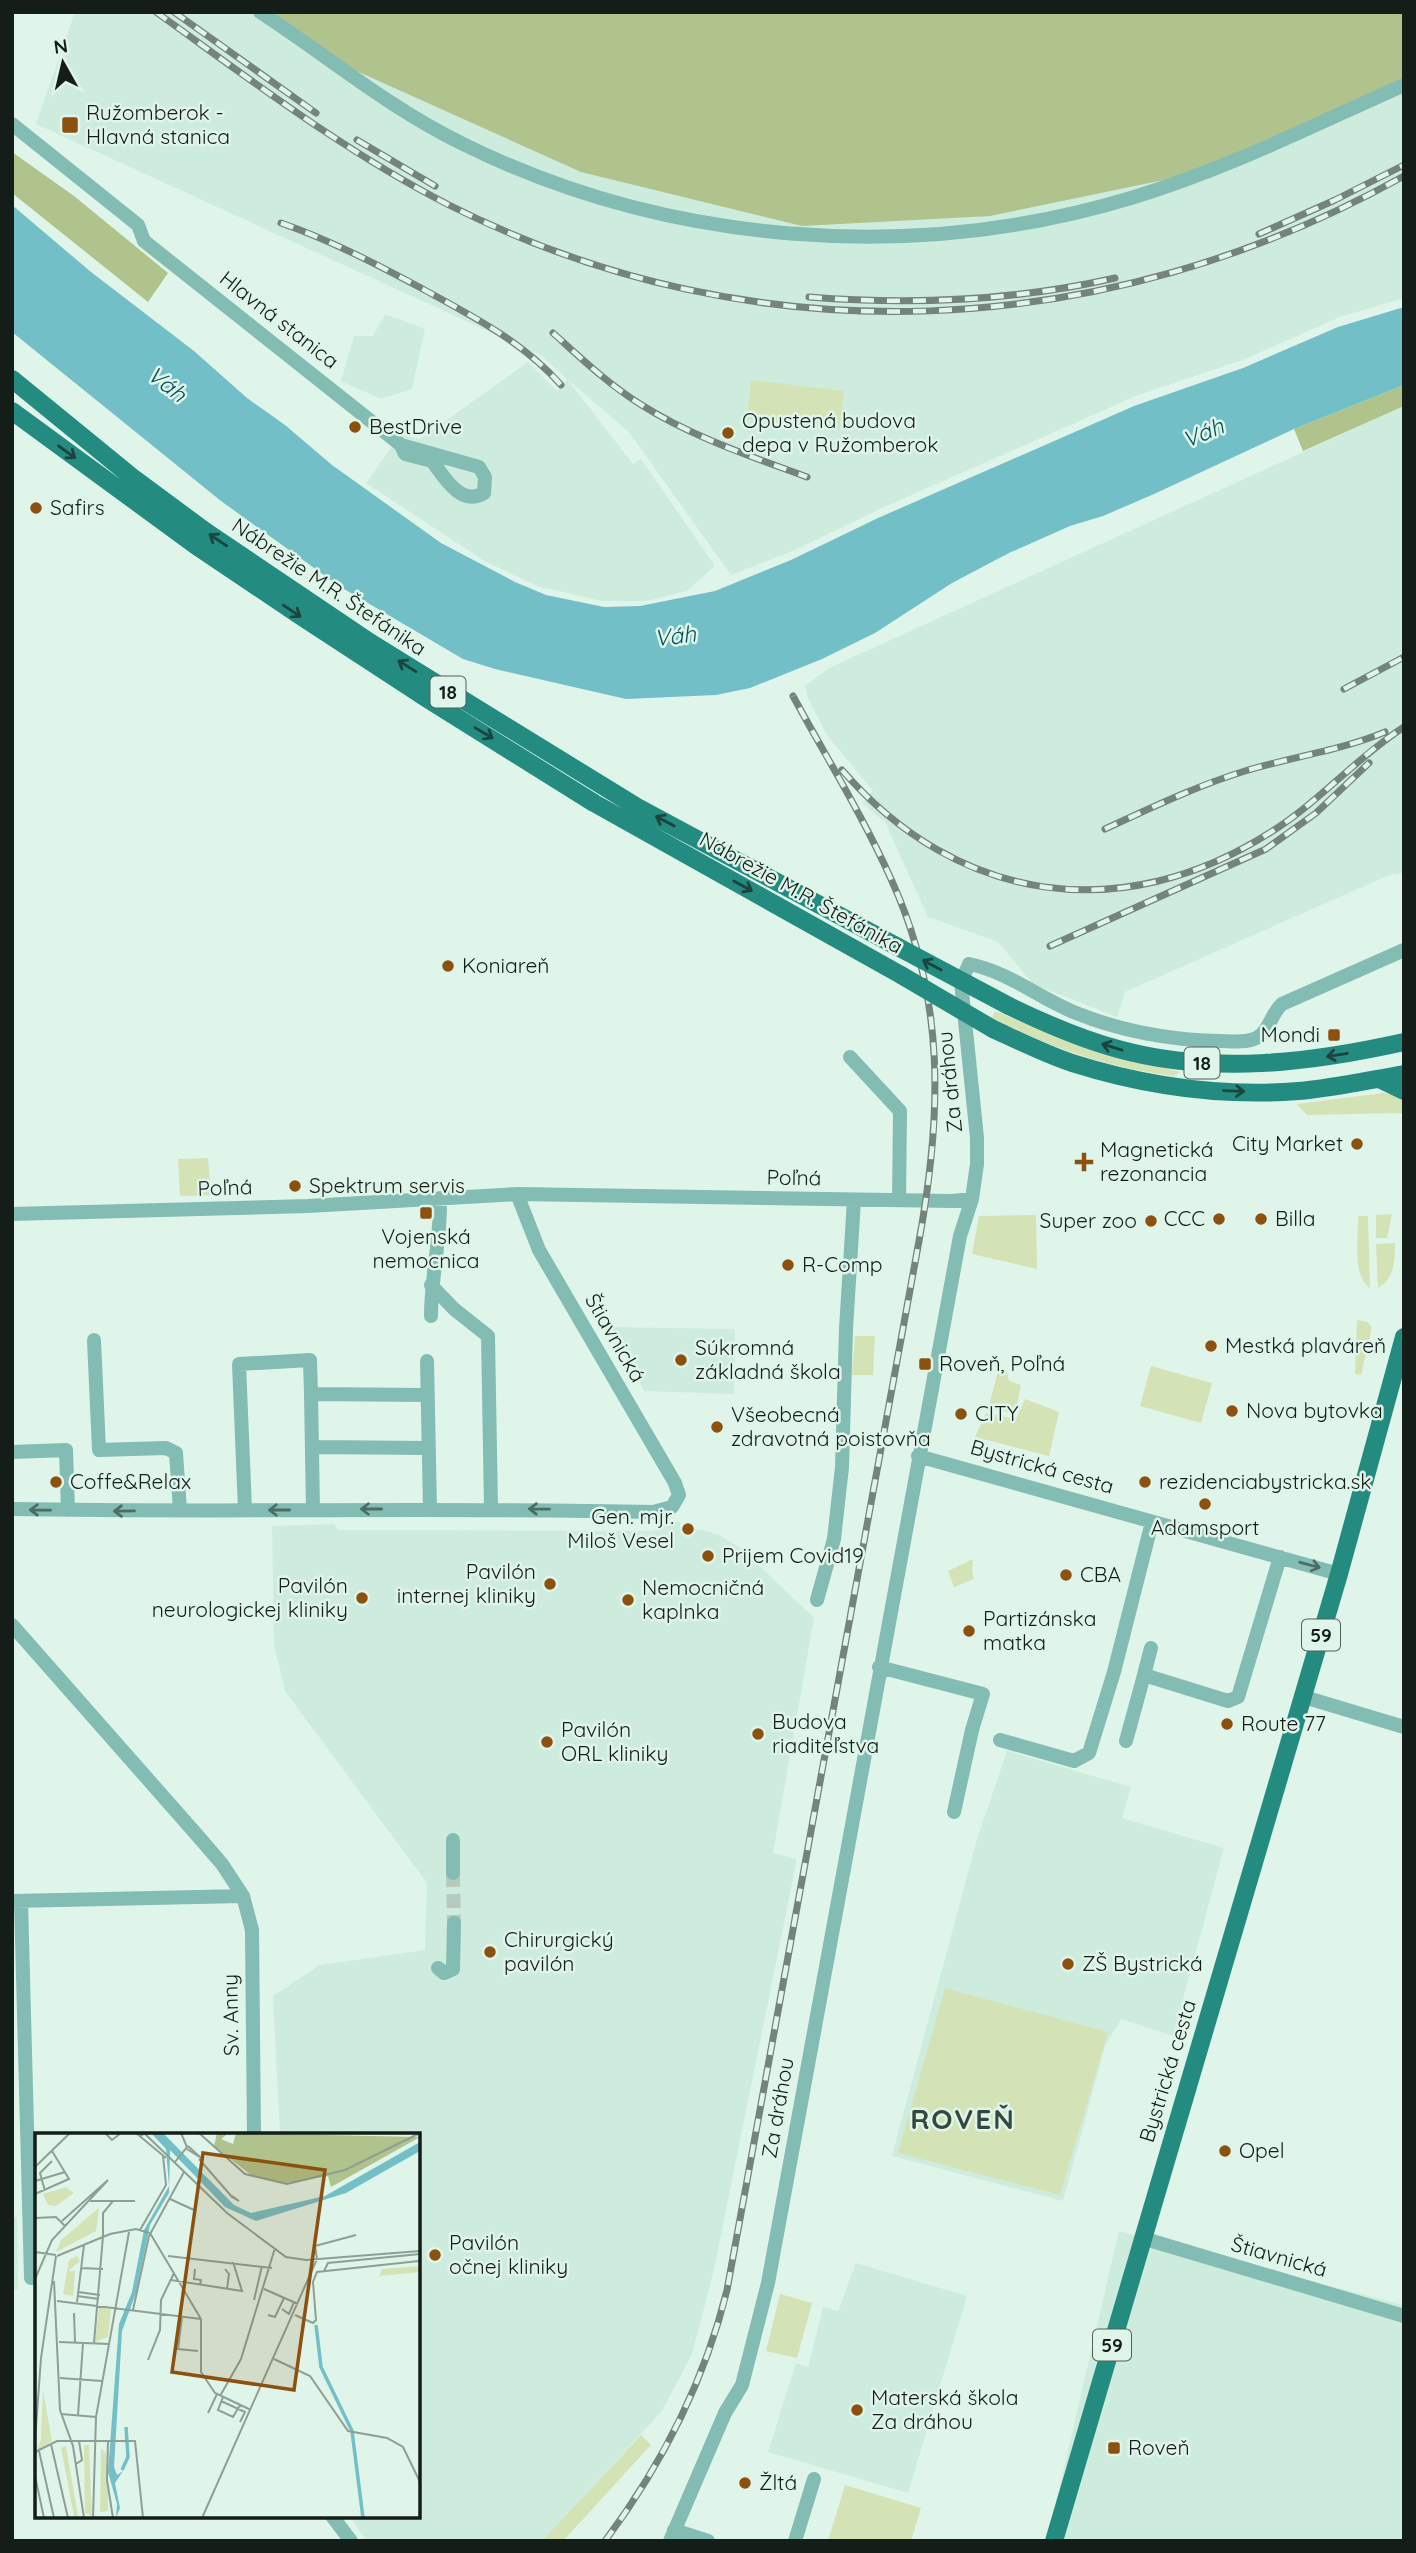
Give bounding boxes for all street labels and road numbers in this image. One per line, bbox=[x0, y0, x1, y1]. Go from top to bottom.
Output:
street label: Hlavná stanica bbox=[215, 265, 344, 374]
street label: Nábrežie M.R. Štefánika bbox=[228, 511, 432, 661]
road number: 18 bbox=[430, 677, 466, 708]
street label: Nábrežie M.R. Štefánika bbox=[695, 825, 908, 959]
street label: Za dráhou bbox=[931, 1030, 967, 1134]
road number: 18 bbox=[1184, 1048, 1220, 1078]
street label: Poľná bbox=[766, 1164, 822, 1190]
street label: Poľná bbox=[197, 1173, 253, 1201]
street label: Štiavnická bbox=[580, 1288, 652, 1387]
street label: Bystrická cesta bbox=[968, 1433, 1117, 1499]
road number: 59 bbox=[1302, 1620, 1340, 1651]
street label: Sv. Anny bbox=[216, 1974, 244, 2056]
street label: Bystrická cesta bbox=[1133, 1996, 1201, 2145]
street label: Za dráhou bbox=[755, 2055, 799, 2160]
street label: Štiavnická bbox=[1228, 2230, 1330, 2282]
road number: 59 bbox=[1093, 2330, 1131, 2360]

